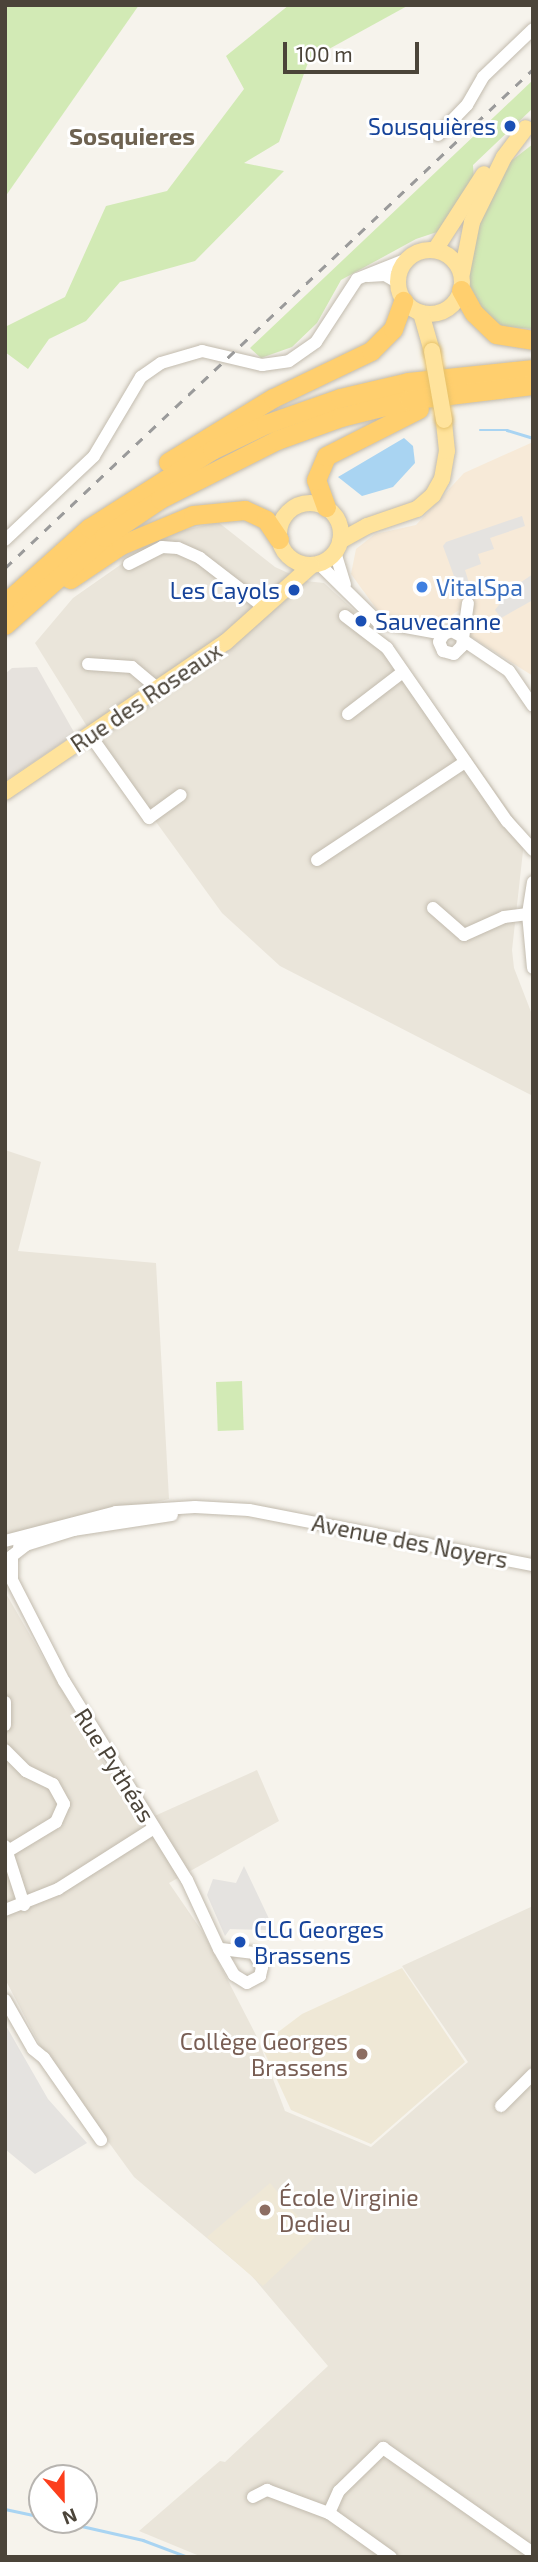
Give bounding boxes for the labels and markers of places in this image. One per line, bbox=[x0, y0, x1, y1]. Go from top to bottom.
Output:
place label: Sousquières bbox=[368, 112, 496, 140]
marker: Sousquières bbox=[502, 118, 518, 134]
place label: VitalSpa bbox=[436, 573, 523, 601]
place label: Les Cayols bbox=[170, 576, 280, 604]
marker: VitalSpa bbox=[414, 579, 430, 595]
marker: Les Cayols bbox=[286, 582, 302, 598]
place label: Sauvecanne bbox=[375, 607, 501, 635]
marker: Sauvecanne bbox=[353, 613, 369, 629]
place label: CLG Georges Brassens bbox=[254, 1915, 384, 1969]
marker: CLG Georges Brassens bbox=[232, 1934, 248, 1950]
place label: Collège Georges Brassens bbox=[180, 2027, 348, 2081]
marker: Collège Georges Brassens bbox=[354, 2046, 370, 2062]
place label: École Virginie Dedieu bbox=[279, 2183, 419, 2237]
marker: École Virginie Dedieu bbox=[257, 2202, 273, 2218]

